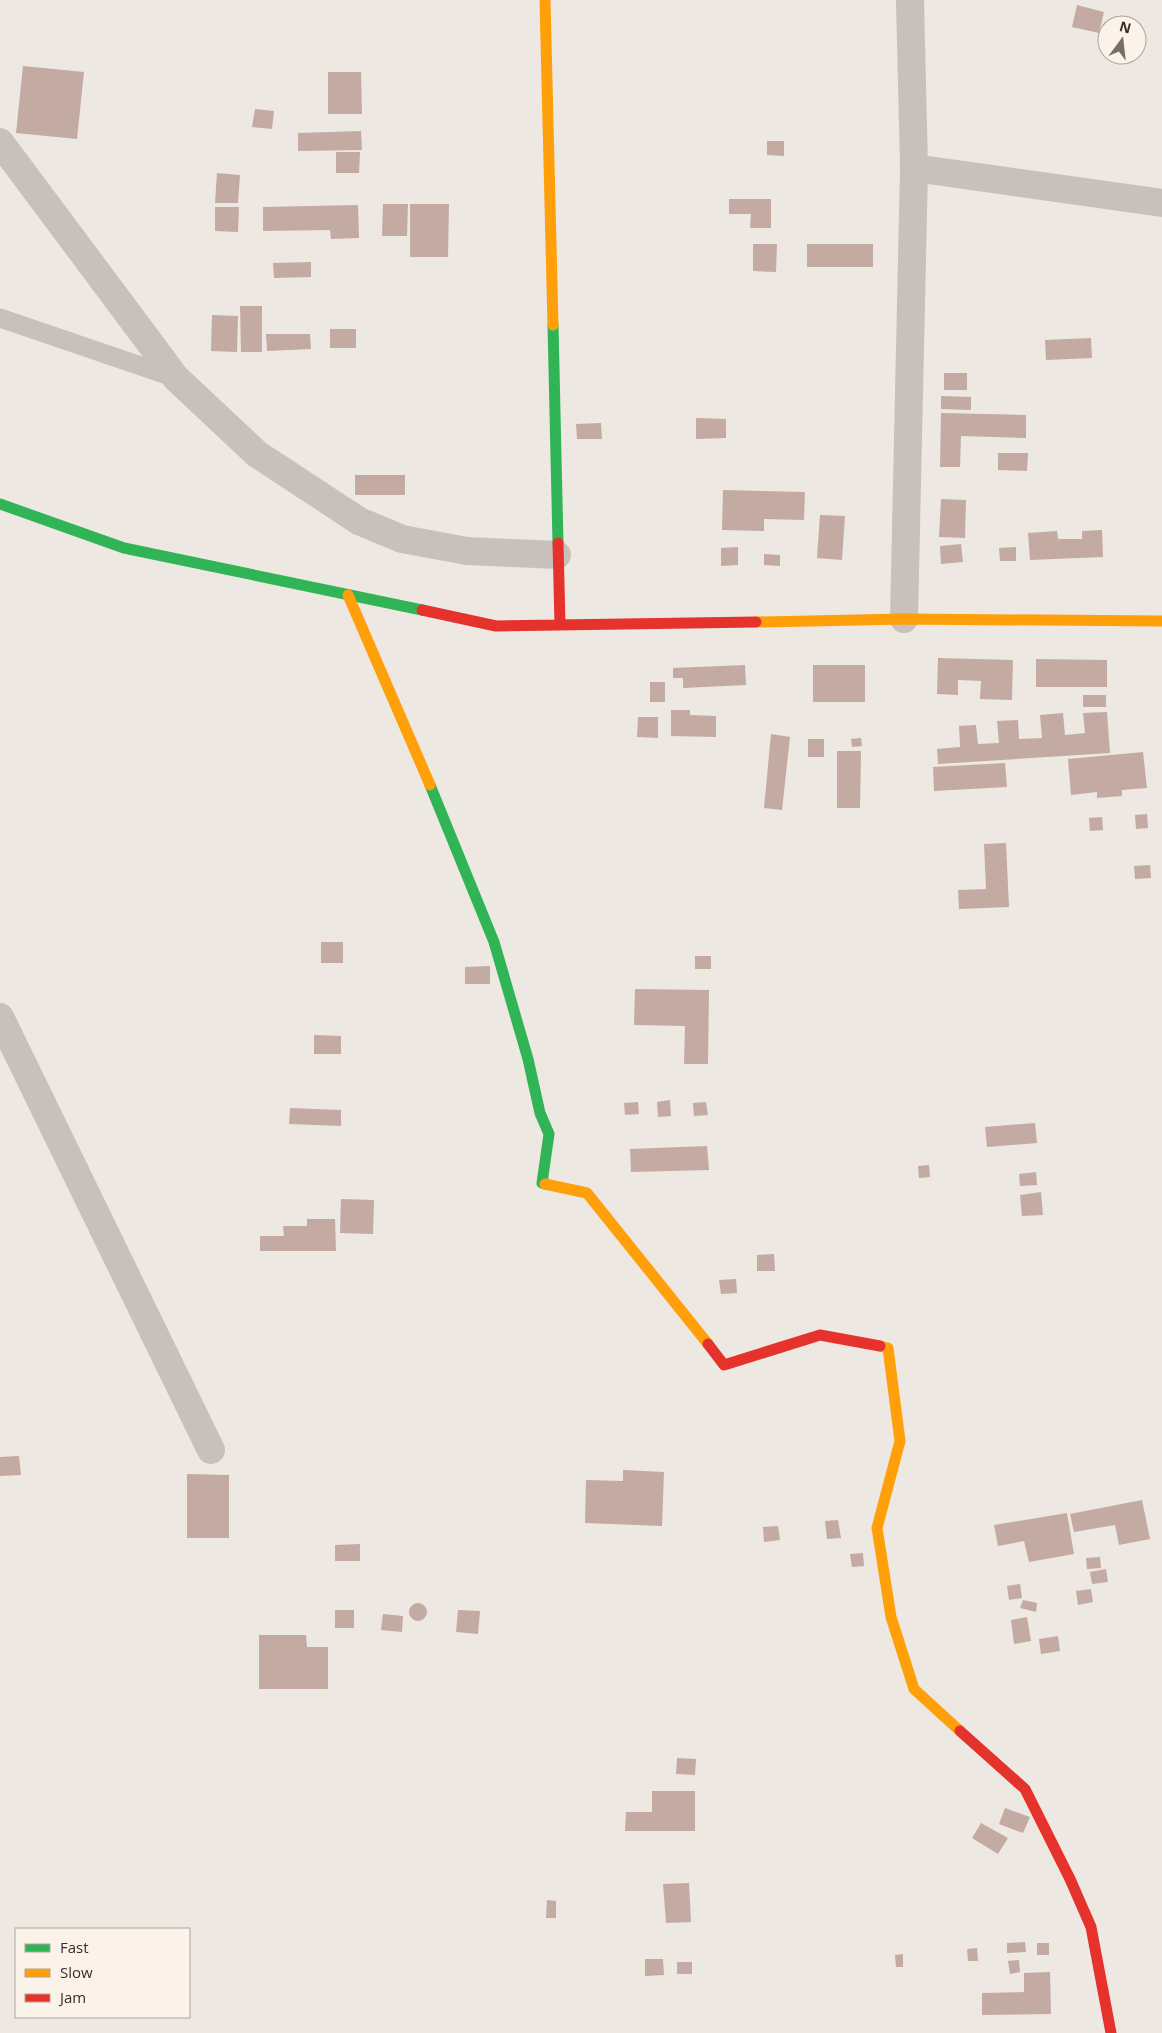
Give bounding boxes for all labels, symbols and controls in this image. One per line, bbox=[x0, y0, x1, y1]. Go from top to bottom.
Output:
north arrow bbox=[1097, 15, 1147, 65]
text: N bbox=[1118, 16, 1133, 38]
legend bbox=[15, 1928, 190, 2018]
text: Fast bbox=[60, 1937, 89, 1957]
text: Slow bbox=[60, 1962, 93, 1982]
text: Jam bbox=[58, 1987, 86, 2007]

